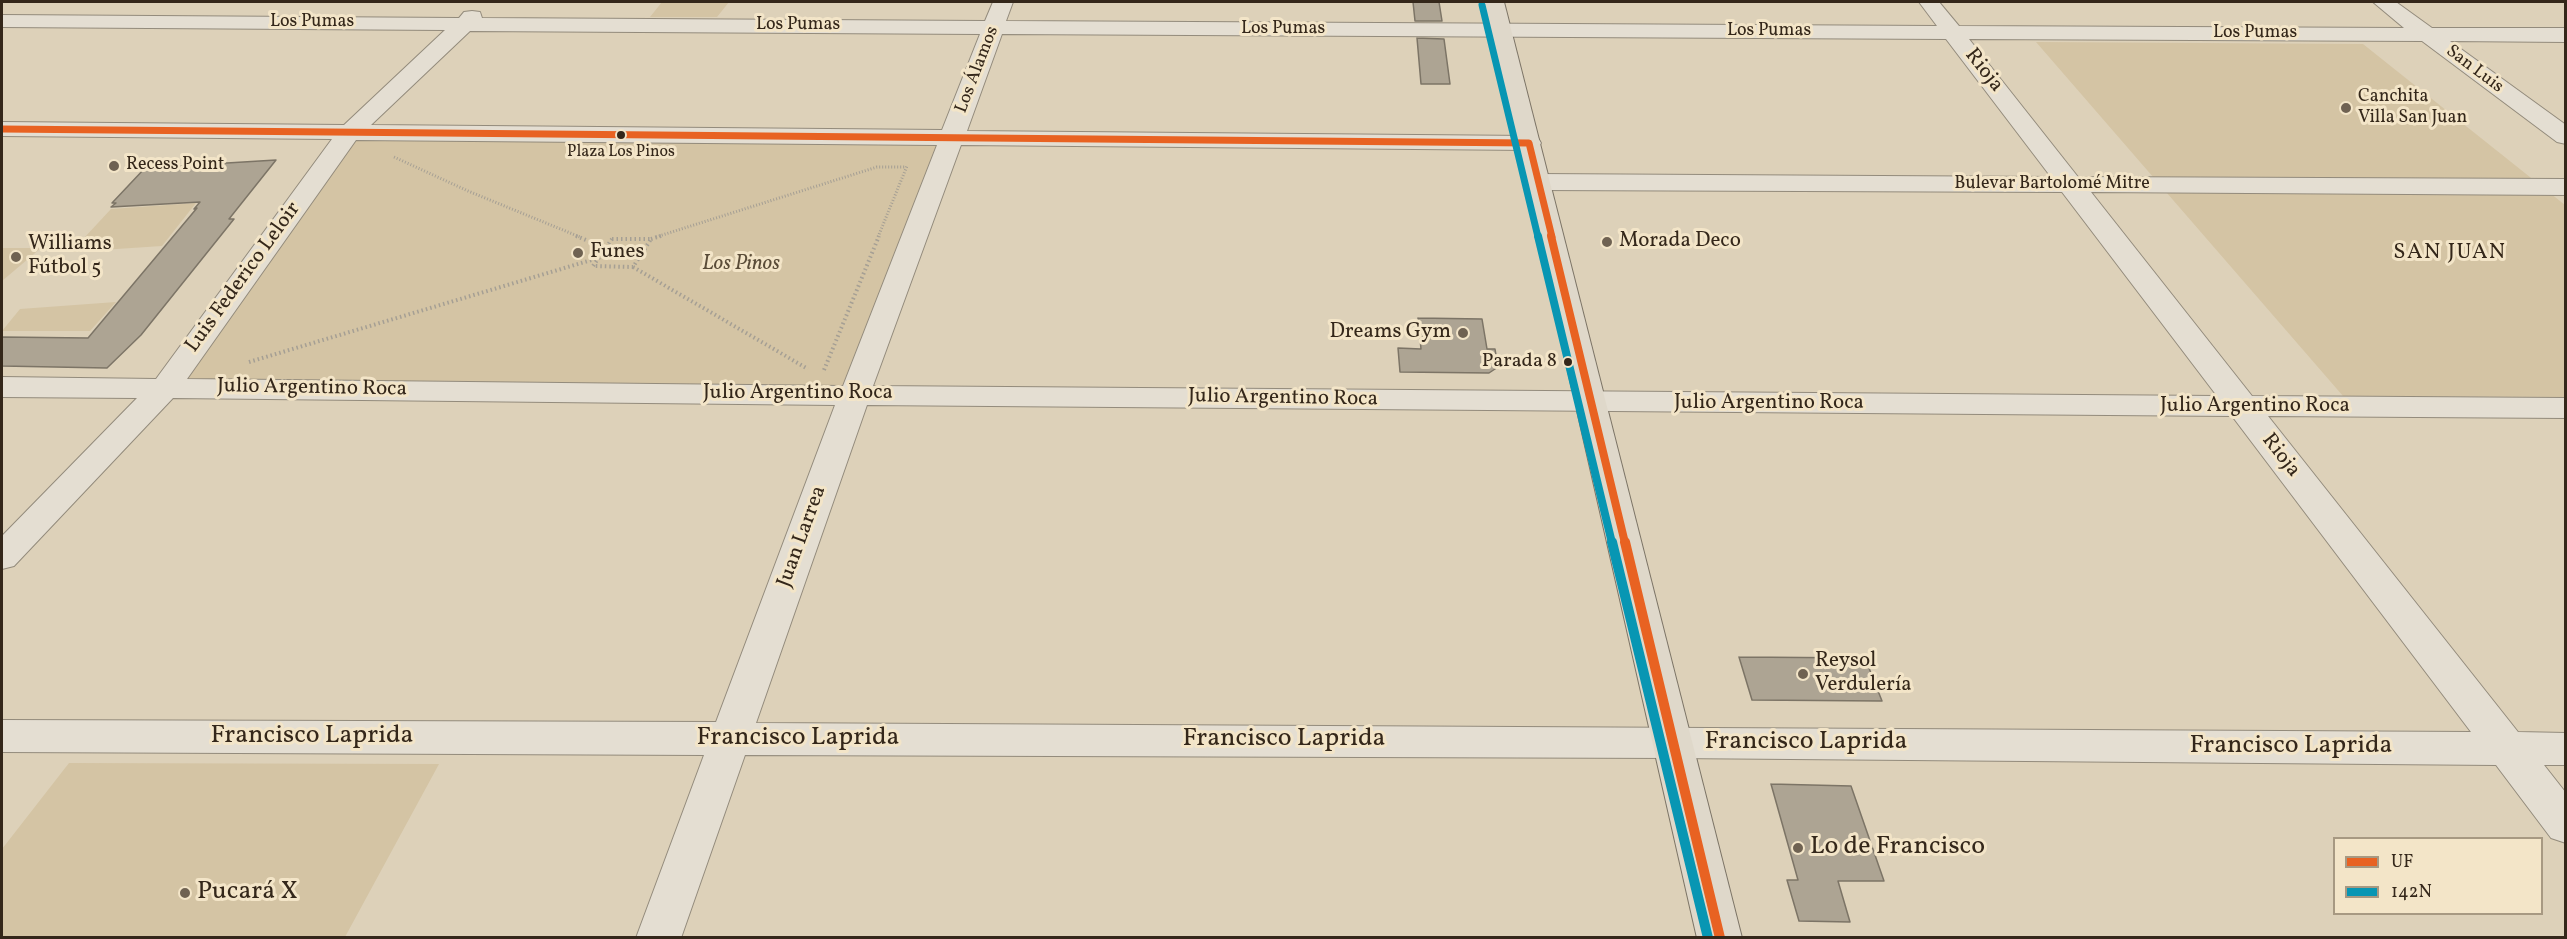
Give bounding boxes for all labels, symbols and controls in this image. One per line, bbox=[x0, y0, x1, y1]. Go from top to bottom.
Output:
street label: Los Pumas bbox=[270, 12, 354, 34]
street label: Los Pumas bbox=[756, 15, 840, 37]
street label: Los Pumas bbox=[1241, 19, 1325, 41]
street label: Los Pumas bbox=[1727, 21, 1811, 43]
street label: Los Pumas bbox=[2213, 23, 2297, 45]
street label: Los Álamos bbox=[952, 24, 1004, 116]
street label: San Luis bbox=[2441, 41, 2507, 99]
street label: Rioja bbox=[1958, 44, 2008, 98]
place label: Canchita Villa San Juan bbox=[2358, 87, 2467, 130]
marker: Canchita Villa San Juan bbox=[2339, 101, 2353, 115]
marker: Plaza Los Pinos bbox=[615, 129, 627, 141]
place label: Plaza Los Pinos bbox=[567, 143, 675, 163]
place label: Recess Point bbox=[126, 155, 224, 177]
marker: Recess Point bbox=[107, 159, 121, 173]
street label: Bulevar Bartolomé Mitre bbox=[1954, 174, 2150, 196]
street label: Luis Federico Leloir bbox=[181, 198, 307, 358]
place label: Morada Deco bbox=[1619, 229, 1741, 255]
place label: Williams Fútbol 5 bbox=[28, 232, 112, 282]
marker: Morada Deco bbox=[1600, 235, 1614, 249]
place label: Funes bbox=[590, 240, 644, 266]
district label: SAN JUAN bbox=[2393, 241, 2507, 267]
marker: Funes bbox=[571, 246, 585, 260]
marker: Williams Fútbol 5 bbox=[9, 250, 23, 264]
park label: Los Pinos bbox=[702, 252, 780, 278]
place label: Dreams Gym bbox=[1329, 320, 1451, 346]
marker: Dreams Gym bbox=[1456, 326, 1470, 340]
place label: Parada 8 bbox=[1482, 350, 1557, 374]
marker: Parada 8 bbox=[1562, 356, 1574, 368]
street label: Julio Argentino Roca bbox=[217, 375, 407, 403]
street label: Julio Argentino Roca bbox=[703, 381, 893, 407]
street label: Julio Argentino Roca bbox=[1188, 385, 1378, 413]
street label: Julio Argentino Roca bbox=[1674, 391, 1864, 417]
street label: Julio Argentino Roca bbox=[2160, 394, 2350, 420]
street label: Rioja bbox=[2255, 429, 2305, 483]
street label: Juan Larrea bbox=[773, 483, 833, 591]
place label: Reysol Verdulería bbox=[1815, 649, 1912, 699]
marker: Reysol Verdulería bbox=[1796, 667, 1810, 681]
street label: Francisco Laprida bbox=[210, 721, 414, 753]
street label: Francisco Laprida bbox=[696, 723, 900, 755]
street label: Francisco Laprida bbox=[1182, 724, 1386, 756]
street label: Francisco Laprida bbox=[1704, 727, 1908, 759]
street label: Francisco Laprida bbox=[2189, 731, 2393, 763]
place label: Lo de Francisco bbox=[1810, 832, 1985, 864]
legend bbox=[2333, 837, 2543, 915]
marker: Lo de Francisco bbox=[1791, 841, 1805, 855]
text: UF bbox=[2391, 850, 2413, 875]
place label: Pucará X bbox=[197, 877, 298, 909]
text: 142N bbox=[2391, 880, 2432, 905]
marker: Pucará X bbox=[178, 886, 192, 900]

